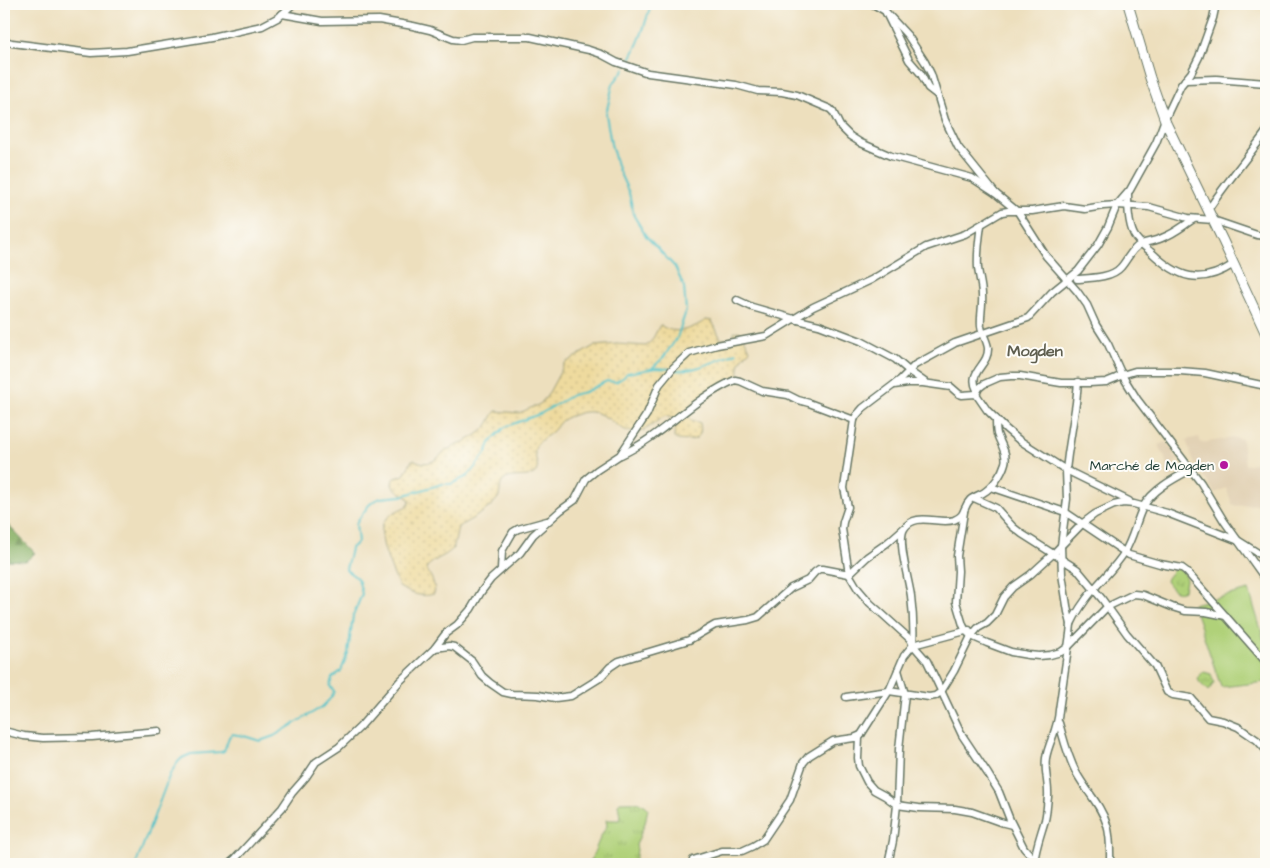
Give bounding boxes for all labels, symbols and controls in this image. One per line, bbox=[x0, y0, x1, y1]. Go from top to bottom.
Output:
district label: Mogden bbox=[1007, 340, 1063, 364]
place label: Marché de Mogden bbox=[1090, 456, 1214, 476]
marker: Marché de Mogden bbox=[1218, 459, 1230, 471]

